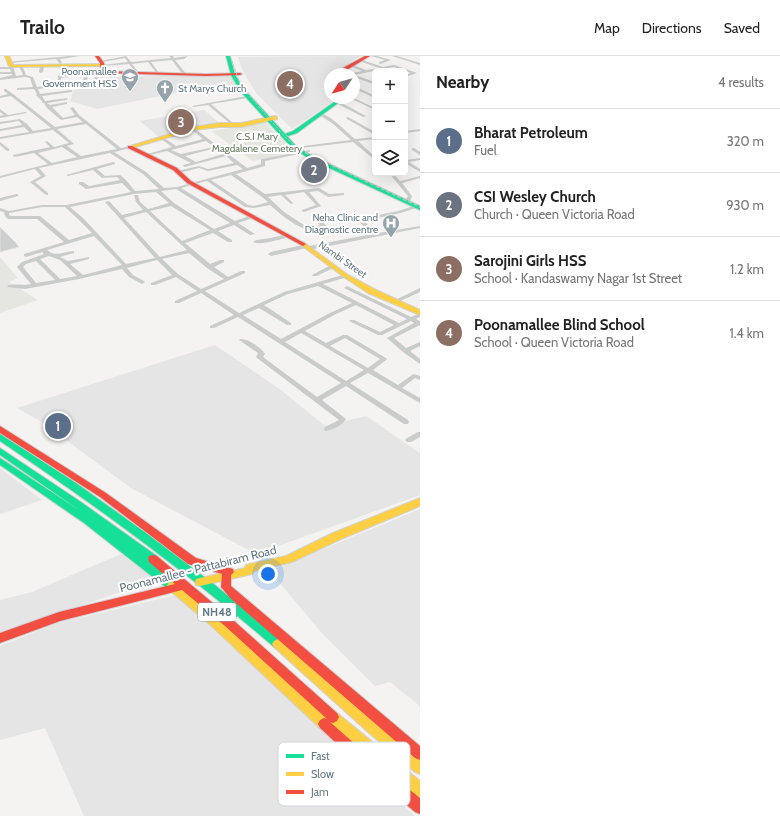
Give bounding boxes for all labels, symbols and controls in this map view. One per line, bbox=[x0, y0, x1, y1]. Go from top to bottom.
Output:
text: Trailo bbox=[20, 16, 65, 39]
text: Map bbox=[594, 19, 620, 37]
text: Directions bbox=[642, 19, 702, 37]
text: Saved bbox=[724, 19, 760, 37]
place label: Poonamallee Government HSS bbox=[42, 65, 117, 90]
school or university icon: Poonamallee Government HSS bbox=[120, 67, 140, 92]
north arrow bbox=[324, 68, 360, 104]
map controls bbox=[372, 68, 408, 176]
button: + bbox=[372, 68, 408, 104]
pin: 4 bbox=[277, 69, 303, 99]
text: Nearby bbox=[436, 72, 489, 92]
text: 4 results bbox=[718, 74, 764, 90]
church icon: St Marys Church bbox=[155, 78, 175, 103]
place label: St Marys Church bbox=[178, 82, 247, 95]
button: − bbox=[372, 104, 408, 140]
pin: 3 bbox=[168, 107, 194, 137]
text: Bharat Petroleum bbox=[474, 124, 588, 142]
park label: C.S.I Mary Magdalene Cemetery bbox=[212, 130, 302, 155]
text: 1 bbox=[447, 133, 451, 149]
text: 320 m bbox=[727, 133, 764, 149]
button: layers bbox=[372, 140, 408, 176]
text: Fuel bbox=[474, 142, 497, 158]
pin: 2 bbox=[301, 155, 327, 185]
text: CSI Wesley Church bbox=[474, 188, 596, 206]
text: 2 bbox=[446, 197, 452, 213]
text: 930 m bbox=[726, 197, 764, 213]
text: Church · Queen Victoria Road bbox=[474, 206, 635, 222]
place label: Neha Clinic and Diagnostic centre bbox=[305, 211, 378, 236]
hospital icon: Neha Clinic and Diagnostic centre bbox=[381, 213, 401, 238]
street label: Nambi Street bbox=[316, 238, 370, 281]
text: Sarojini Girls HSS bbox=[474, 252, 586, 270]
text: 3 bbox=[445, 261, 453, 277]
text: 1.2 km bbox=[730, 261, 764, 277]
text: School · Kandaswamy Nagar 1st Street bbox=[474, 270, 682, 286]
text: Poonamallee Blind School bbox=[474, 316, 645, 334]
text: 4 bbox=[445, 325, 453, 341]
text: 1.4 km bbox=[729, 325, 764, 341]
text: School · Queen Victoria Road bbox=[474, 334, 634, 350]
pin: 1 bbox=[45, 411, 71, 441]
street label: Poonamallee - Pattabiram Road bbox=[118, 542, 278, 595]
your location bbox=[258, 564, 278, 584]
road number: NH48 bbox=[198, 603, 236, 621]
legend bbox=[278, 742, 410, 806]
text: Fast bbox=[311, 749, 330, 763]
text: Slow bbox=[311, 767, 334, 781]
text: Jam bbox=[310, 785, 329, 799]

